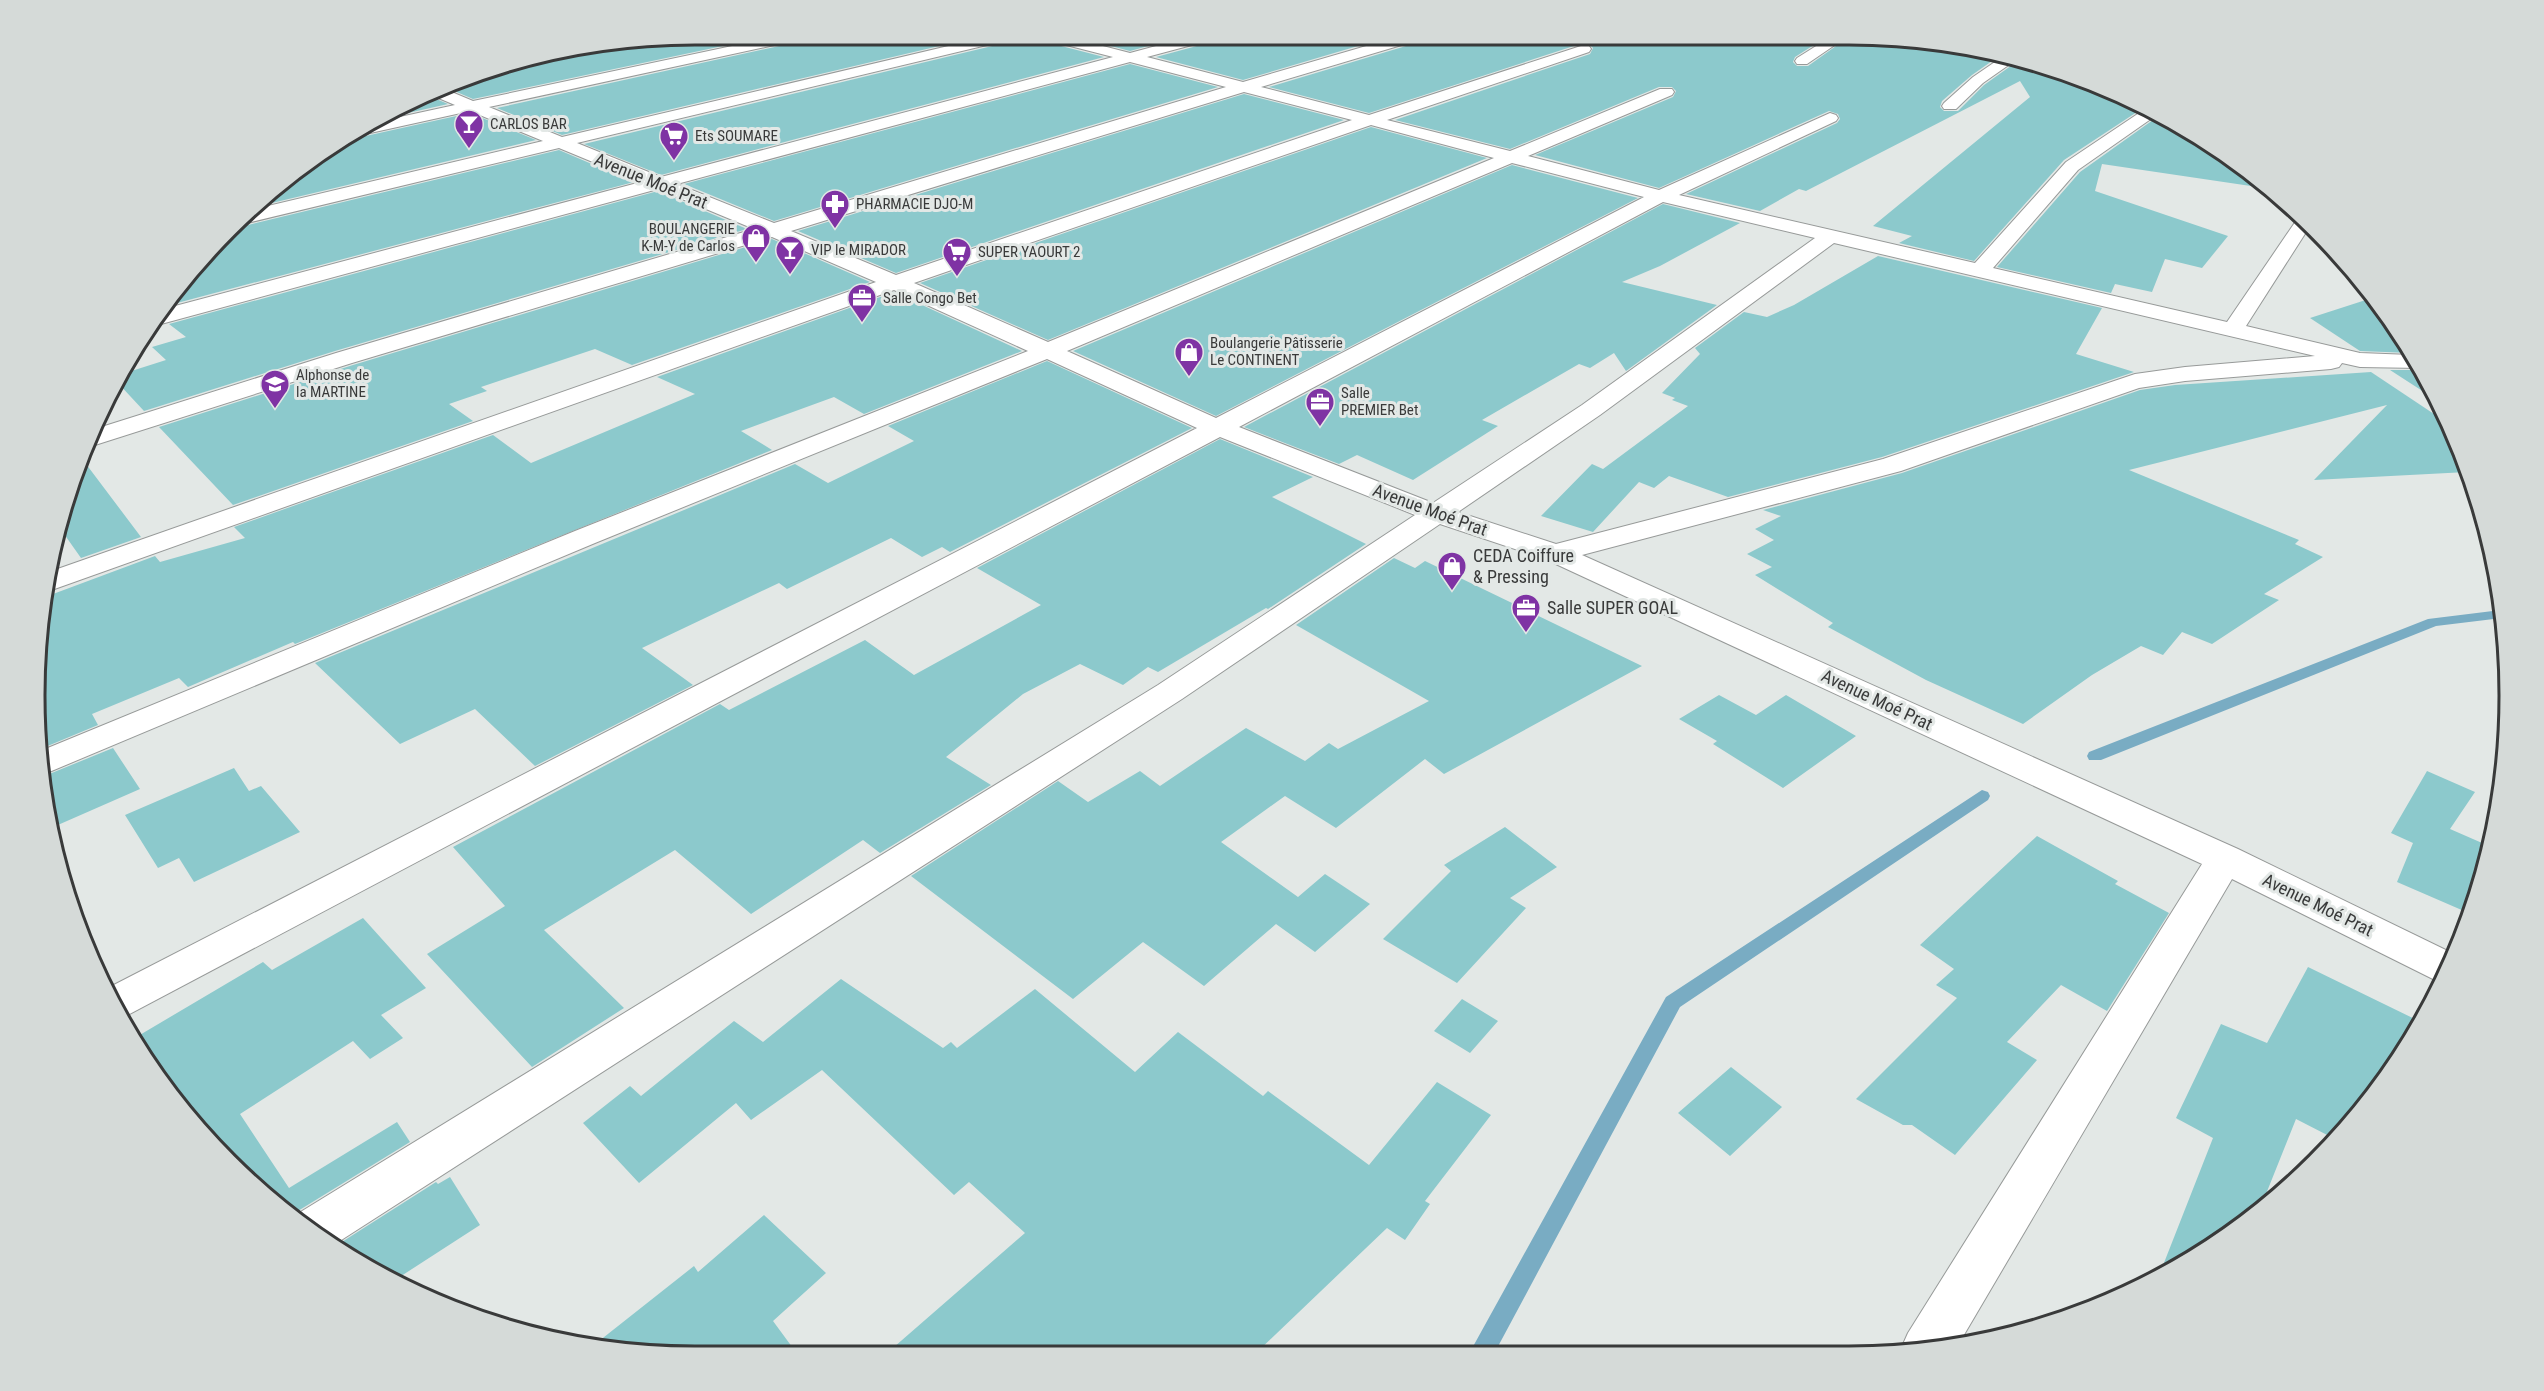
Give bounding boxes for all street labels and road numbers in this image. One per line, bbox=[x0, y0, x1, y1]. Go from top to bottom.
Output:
street label: Avenue Moé Prat bbox=[592, 148, 711, 213]
street label: Avenue Moé Prat bbox=[1370, 479, 1490, 540]
street label: Avenue Moé Prat bbox=[1818, 665, 1936, 734]
street label: Avenue Moé Prat bbox=[2260, 869, 2377, 940]

